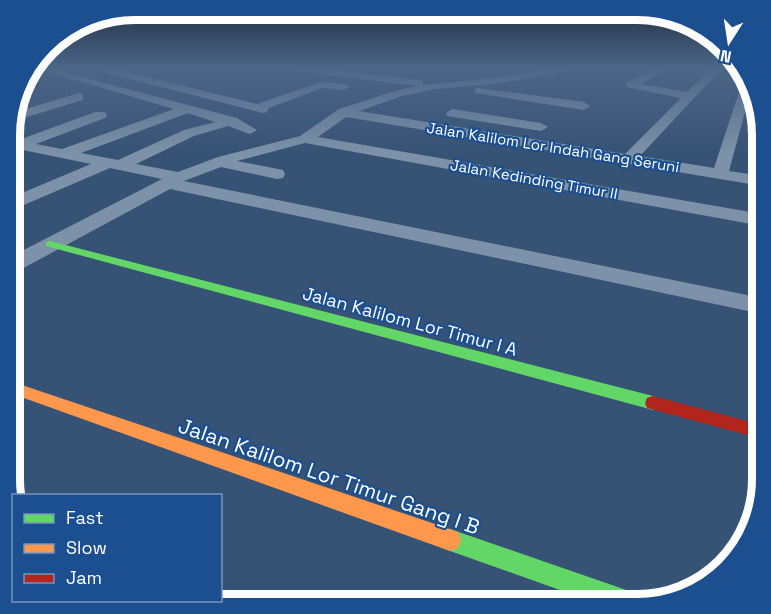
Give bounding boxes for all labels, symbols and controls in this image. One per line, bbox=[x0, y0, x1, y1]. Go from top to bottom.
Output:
north arrow bbox=[699, 12, 759, 72]
text: N bbox=[719, 45, 733, 68]
street label: Jalan Kalilom Lor Indah Gang Seruni bbox=[425, 118, 681, 176]
street label: Jalan Kedinding Timur II bbox=[449, 155, 619, 203]
street label: Jalan Kalilom Lor Timur I A bbox=[300, 281, 520, 361]
street label: Jalan Kalilom Lor Timur Gang I B bbox=[175, 412, 483, 540]
legend bbox=[12, 494, 222, 602]
text: Fast bbox=[66, 506, 103, 529]
text: Slow bbox=[66, 536, 107, 559]
text: Jam bbox=[66, 566, 102, 589]

